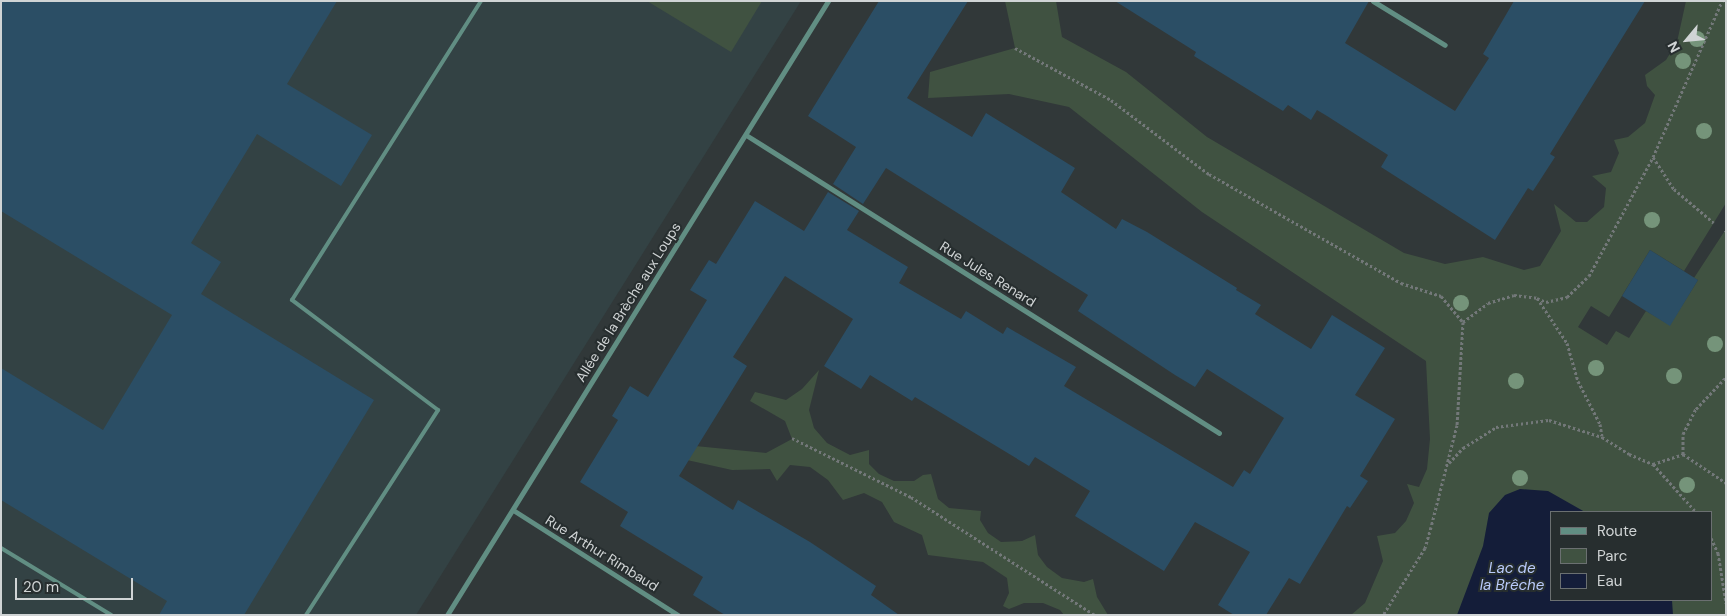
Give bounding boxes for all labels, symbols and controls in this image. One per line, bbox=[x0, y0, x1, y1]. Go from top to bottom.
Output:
north arrow bbox=[1662, 15, 1712, 65]
text: N bbox=[1663, 38, 1684, 56]
street label: Allée de la Brèche aux Loups bbox=[572, 219, 684, 385]
street label: Rue Jules Renard bbox=[937, 238, 1039, 310]
street label: Rue Arthur Rimbaud bbox=[542, 511, 662, 595]
legend bbox=[1550, 511, 1712, 601]
text: Route bbox=[1597, 521, 1637, 541]
text: Parc bbox=[1597, 546, 1627, 566]
water label: Lac de la Brêche bbox=[1480, 559, 1544, 594]
scale bar bbox=[18, 568, 135, 600]
text: Eau bbox=[1597, 571, 1622, 591]
text: 20 m bbox=[23, 577, 59, 597]

